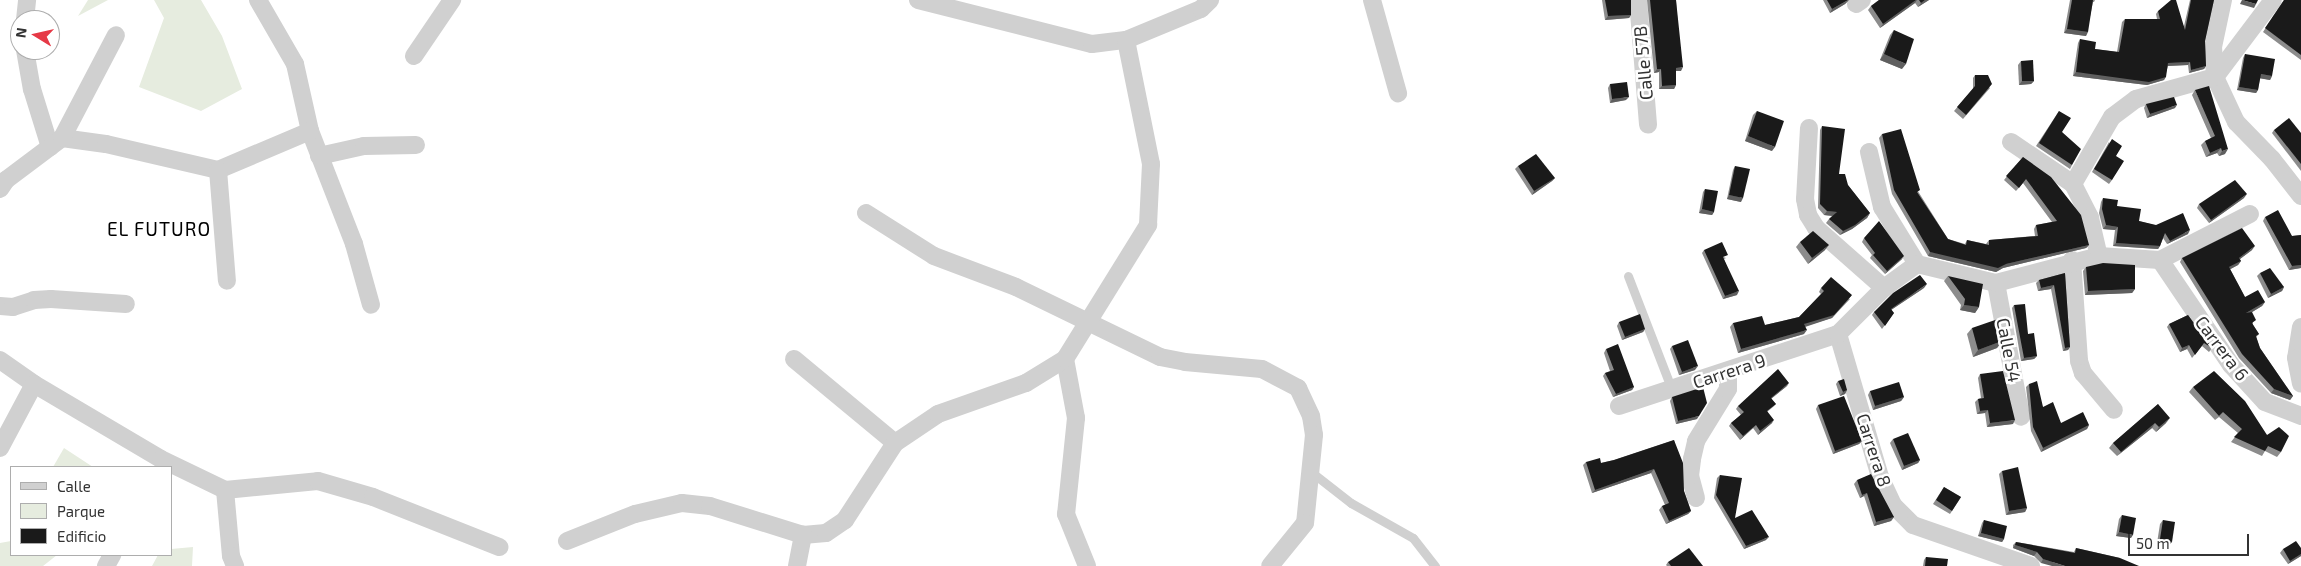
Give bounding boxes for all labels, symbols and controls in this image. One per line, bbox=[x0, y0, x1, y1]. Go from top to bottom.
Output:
north arrow bbox=[10, 10, 60, 60]
street label: Calle 57B bbox=[1629, 25, 1657, 101]
text: N bbox=[11, 26, 30, 39]
district label: EL FUTURO bbox=[106, 218, 212, 240]
street label: Carrera 6 bbox=[2191, 311, 2253, 385]
street label: Calle 54 bbox=[1992, 316, 2026, 384]
street label: Carrera 9 bbox=[1690, 349, 1768, 393]
street label: Carrera 8 bbox=[1852, 410, 1896, 490]
legend bbox=[10, 466, 172, 556]
text: Calle bbox=[57, 477, 91, 495]
text: Parque bbox=[57, 502, 105, 520]
scale bar bbox=[2131, 524, 2252, 556]
text: Edificio bbox=[57, 527, 106, 545]
text: 50 m bbox=[2136, 534, 2170, 552]

